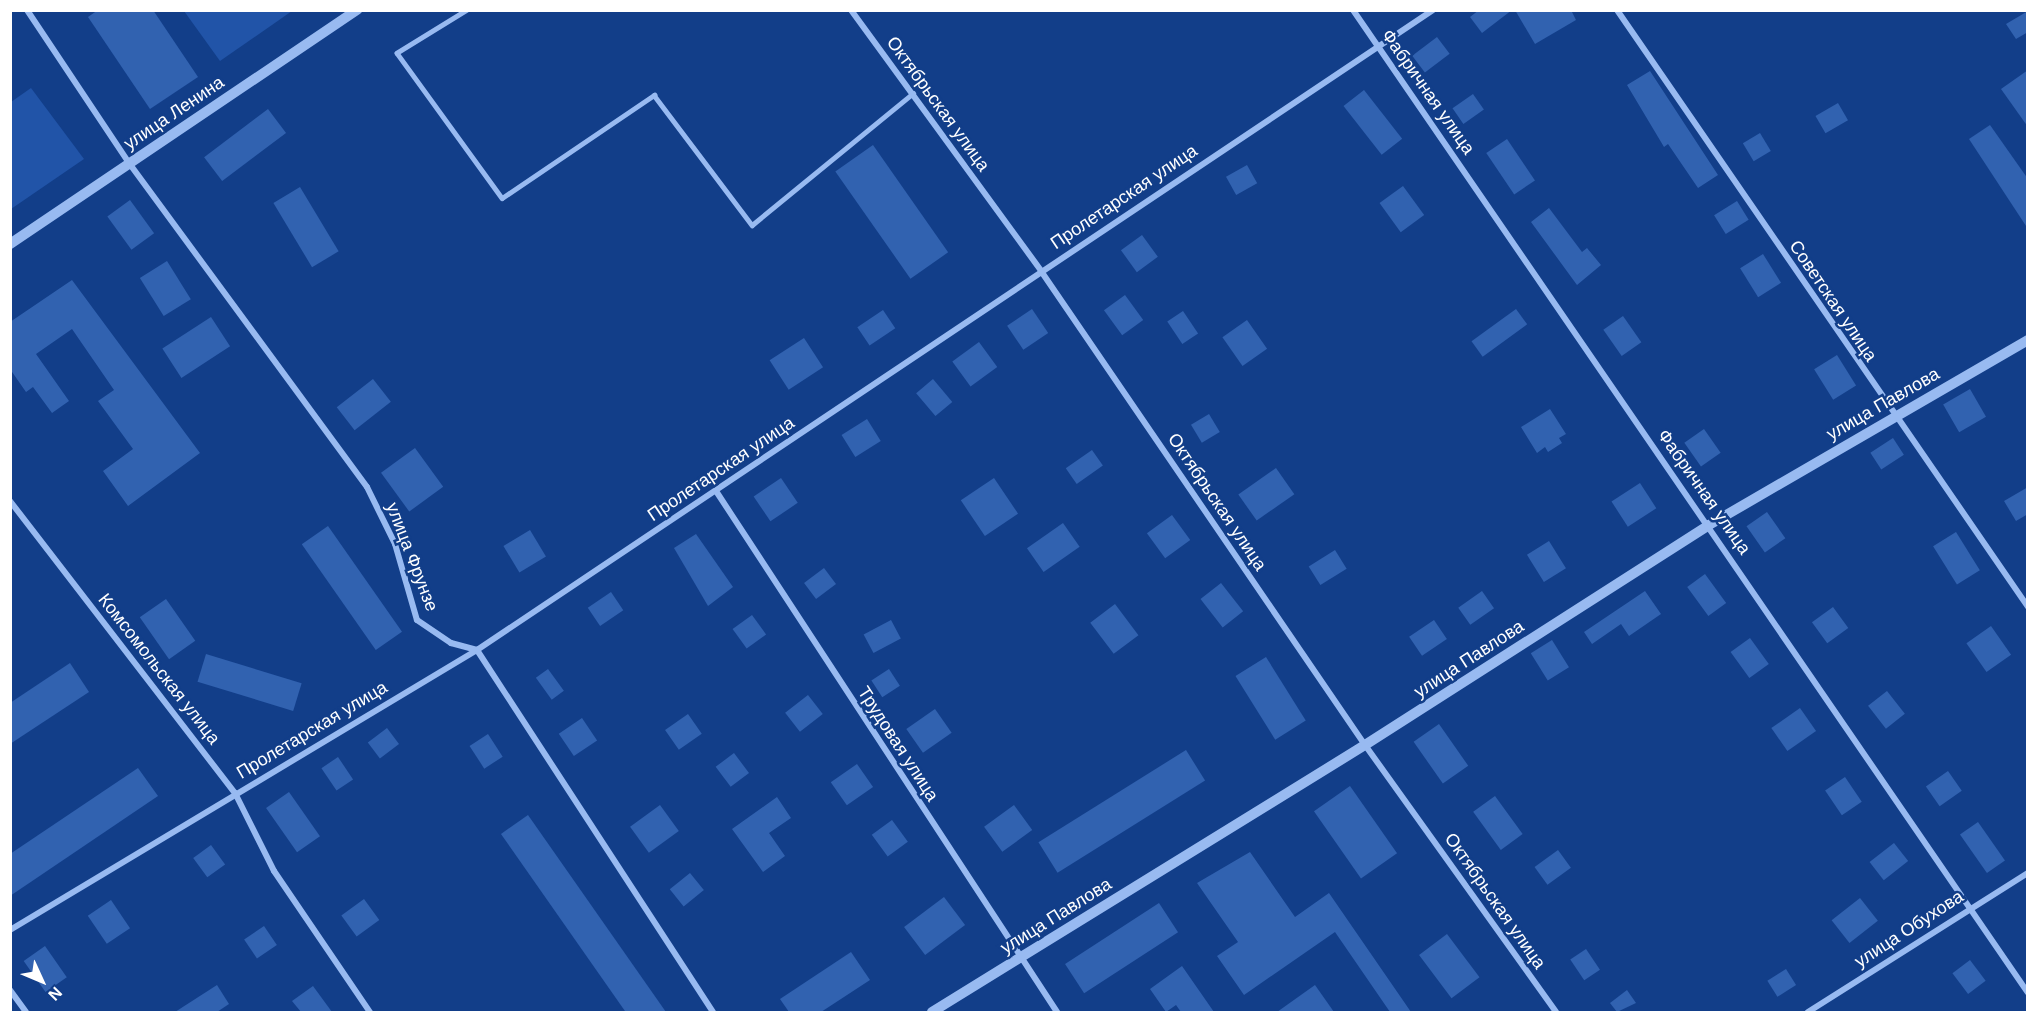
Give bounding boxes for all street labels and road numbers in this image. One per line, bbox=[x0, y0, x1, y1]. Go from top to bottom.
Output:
street label: Фабричная улица bbox=[1377, 25, 1479, 159]
street label: Октябрьская улица bbox=[882, 32, 994, 176]
street label: улица Ленина bbox=[120, 72, 228, 154]
street label: Пролетарская улица bbox=[1047, 140, 1201, 254]
street label: Советская улица bbox=[1785, 236, 1881, 366]
street label: улица Павлова bbox=[1823, 363, 1943, 445]
street label: Пролетарская улица bbox=[644, 412, 798, 526]
street label: Фабричная улица bbox=[1653, 425, 1755, 559]
street label: Октябрьская улица bbox=[1163, 429, 1271, 575]
street label: улица Фрунзе bbox=[381, 499, 443, 615]
street label: Комсомольская улица bbox=[93, 589, 225, 749]
street label: улица Павлова bbox=[1410, 615, 1528, 703]
street label: Пролетарская улица bbox=[233, 676, 391, 784]
street label: Трудовая улица bbox=[853, 683, 943, 805]
street label: Октябрьская улица bbox=[1440, 829, 1550, 973]
street label: улица Павлова bbox=[997, 873, 1115, 959]
street label: улица Обухова bbox=[1850, 886, 1968, 972]

